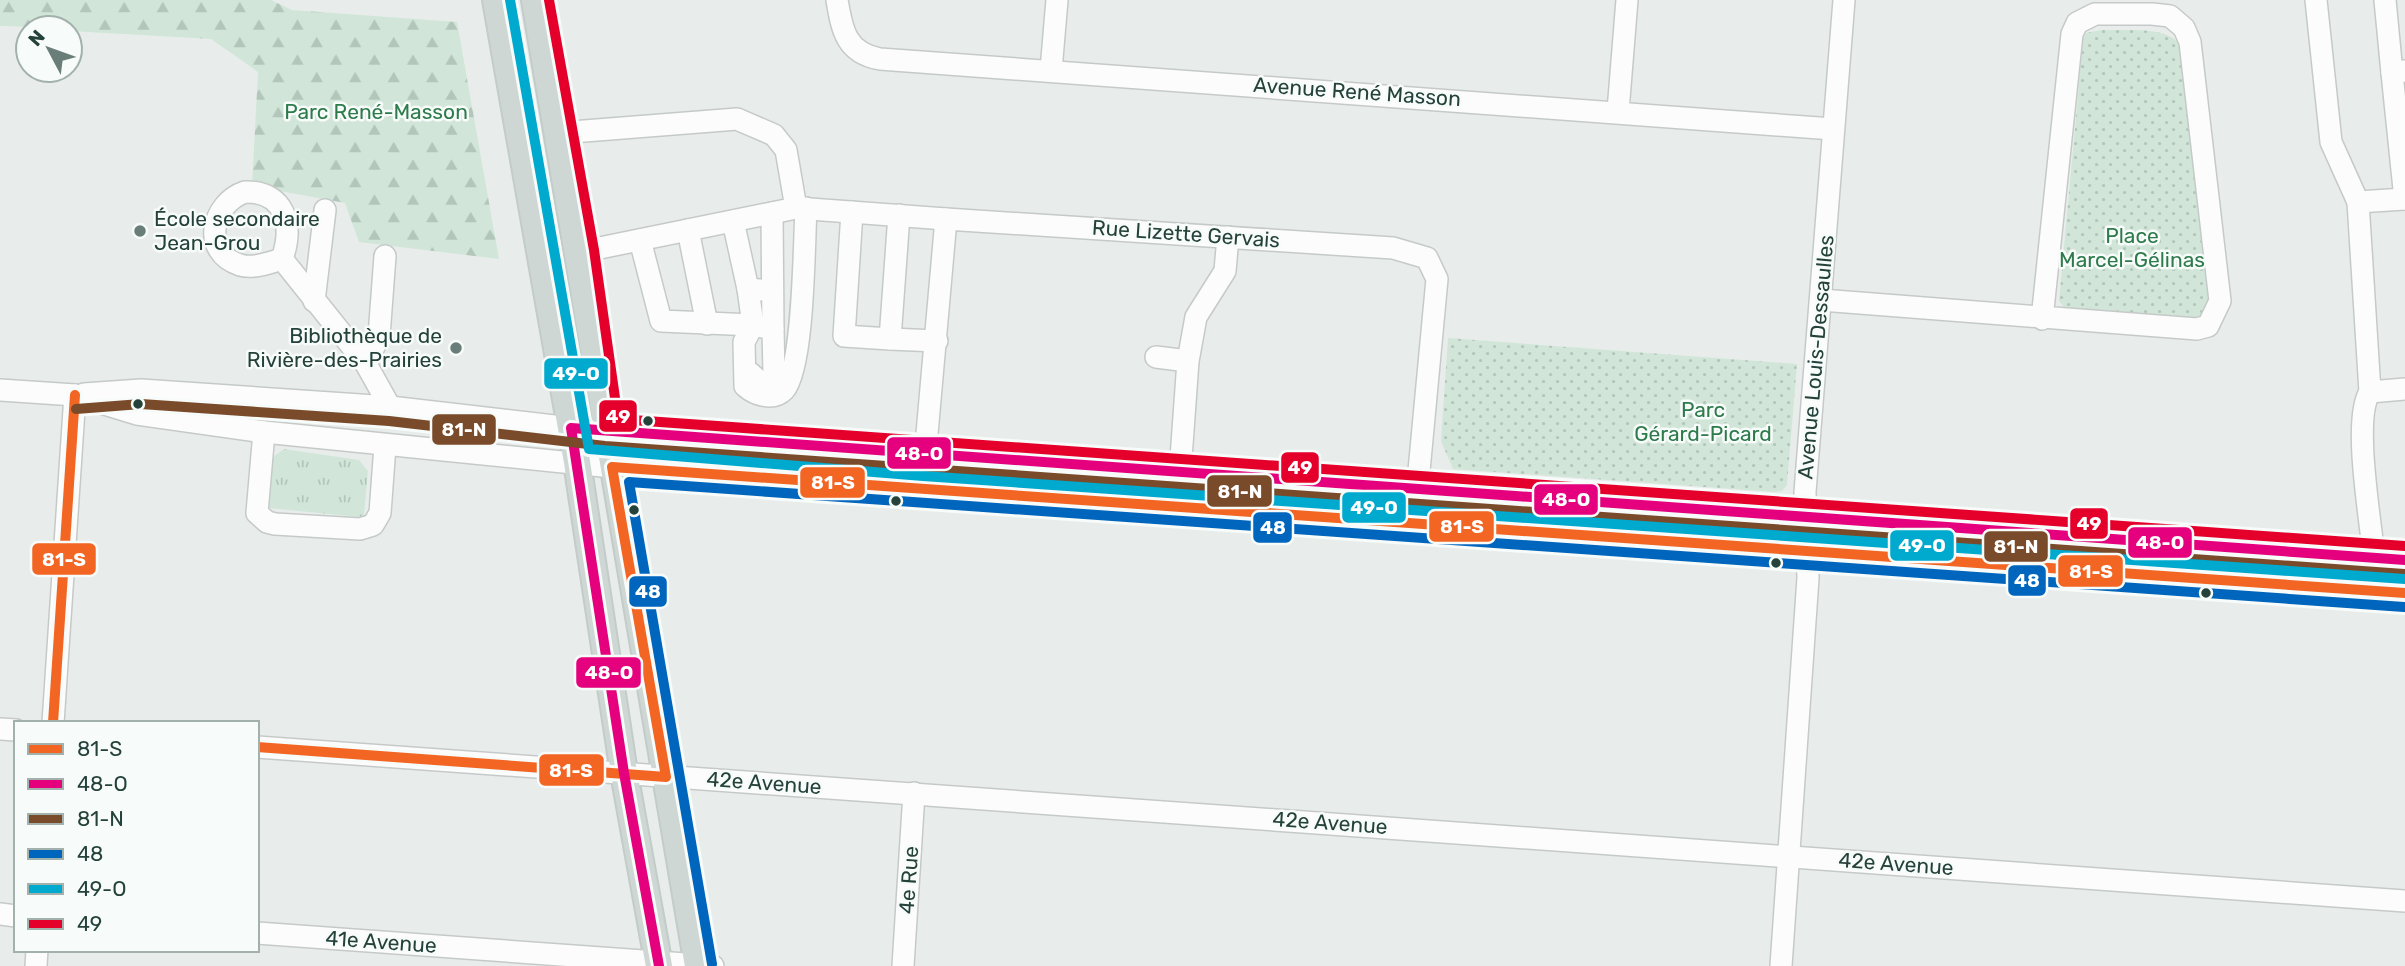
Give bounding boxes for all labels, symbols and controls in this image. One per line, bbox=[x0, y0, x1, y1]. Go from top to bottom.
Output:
north arrow bbox=[14, 14, 84, 84]
text: N bbox=[23, 25, 50, 51]
street label: Avenue René Masson bbox=[1252, 72, 1462, 111]
park label: Parc René-Masson bbox=[284, 99, 468, 124]
place label: École secondaire Jean-Grou bbox=[154, 206, 320, 255]
street label: Rue Lizette Gervais bbox=[1091, 214, 1281, 253]
marker: École secondaire Jean-Grou bbox=[132, 223, 148, 239]
park label: Place Marcel-Gélinas bbox=[2059, 223, 2205, 272]
street label: Avenue Louis-Dessaulles bbox=[1792, 234, 1839, 480]
place label: Bibliothèque de Rivière-des-Prairies bbox=[247, 323, 442, 372]
marker: Bibliothèque de Rivière-des-Prairies bbox=[448, 340, 464, 356]
line badge: 49-O bbox=[543, 357, 609, 390]
text: 49-O bbox=[552, 362, 600, 385]
unlabelled marker bbox=[131, 397, 145, 411]
park label: Parc Gérard-Picard bbox=[1634, 397, 1772, 446]
line badge: 49 bbox=[598, 399, 638, 433]
text: 49 bbox=[605, 405, 631, 428]
line badge: 81-N bbox=[431, 413, 497, 446]
unlabelled marker bbox=[641, 414, 655, 428]
text: 81-N bbox=[442, 418, 486, 441]
line badge: 48-O bbox=[886, 436, 952, 470]
text: 48-O bbox=[895, 442, 943, 465]
line badge: 49 bbox=[1280, 451, 1320, 484]
text: 49 bbox=[1287, 456, 1313, 479]
line badge: 81-S bbox=[799, 466, 866, 499]
text: 81-S bbox=[811, 471, 855, 494]
line badge: 81-N bbox=[1206, 474, 1273, 508]
text: 81-N bbox=[1218, 480, 1262, 503]
line badge: 48-O bbox=[1533, 483, 1599, 516]
text: 48-O bbox=[1542, 488, 1590, 511]
line badge: 49-O bbox=[1341, 491, 1407, 524]
unlabelled marker bbox=[889, 494, 903, 508]
text: 49-O bbox=[1350, 496, 1398, 519]
unlabelled marker bbox=[627, 503, 641, 517]
line badge: 49 bbox=[2069, 507, 2109, 540]
line badge: 81-S bbox=[1428, 510, 1495, 543]
line badge: 48 bbox=[1252, 511, 1293, 544]
text: 49 bbox=[2076, 512, 2102, 535]
text: 81-S bbox=[1440, 515, 1484, 538]
text: 48 bbox=[1260, 516, 1286, 539]
line badge: 48-O bbox=[2127, 526, 2193, 559]
line badge: 49-O bbox=[1889, 529, 1955, 562]
line badge: 81-N bbox=[1983, 530, 2049, 563]
text: 48-O bbox=[2136, 531, 2184, 554]
text: 49-O bbox=[1898, 534, 1946, 557]
text: 81-N bbox=[1994, 535, 2038, 558]
line badge: 81-S bbox=[31, 542, 97, 576]
text: 81-S bbox=[42, 548, 86, 571]
line badge: 81-S bbox=[2057, 554, 2124, 588]
unlabelled marker bbox=[1769, 556, 1783, 570]
text: 81-S bbox=[2069, 560, 2113, 583]
line badge: 48 bbox=[2007, 564, 2047, 597]
text: 48 bbox=[2014, 569, 2040, 592]
line badge: 48 bbox=[628, 575, 668, 608]
text: 48 bbox=[635, 580, 661, 603]
unlabelled marker bbox=[2199, 586, 2213, 600]
line badge: 48-O bbox=[575, 656, 642, 689]
text: 48-O bbox=[585, 661, 633, 684]
legend bbox=[14, 721, 259, 952]
text: 81-S bbox=[77, 736, 122, 761]
line badge: 81-S bbox=[538, 753, 605, 787]
text: 81-S bbox=[549, 759, 593, 782]
street label: 42e Avenue bbox=[706, 766, 822, 799]
text: 48-O bbox=[77, 771, 128, 796]
text: 81-N bbox=[77, 806, 124, 831]
street label: 42e Avenue bbox=[1272, 806, 1388, 839]
text: 48 bbox=[77, 841, 103, 866]
street label: 4e Rue bbox=[894, 845, 923, 915]
street label: 42e Avenue bbox=[1838, 847, 1954, 880]
text: 49-O bbox=[77, 876, 126, 901]
text: 49 bbox=[77, 911, 102, 936]
street label: 41e Avenue bbox=[325, 925, 438, 958]

